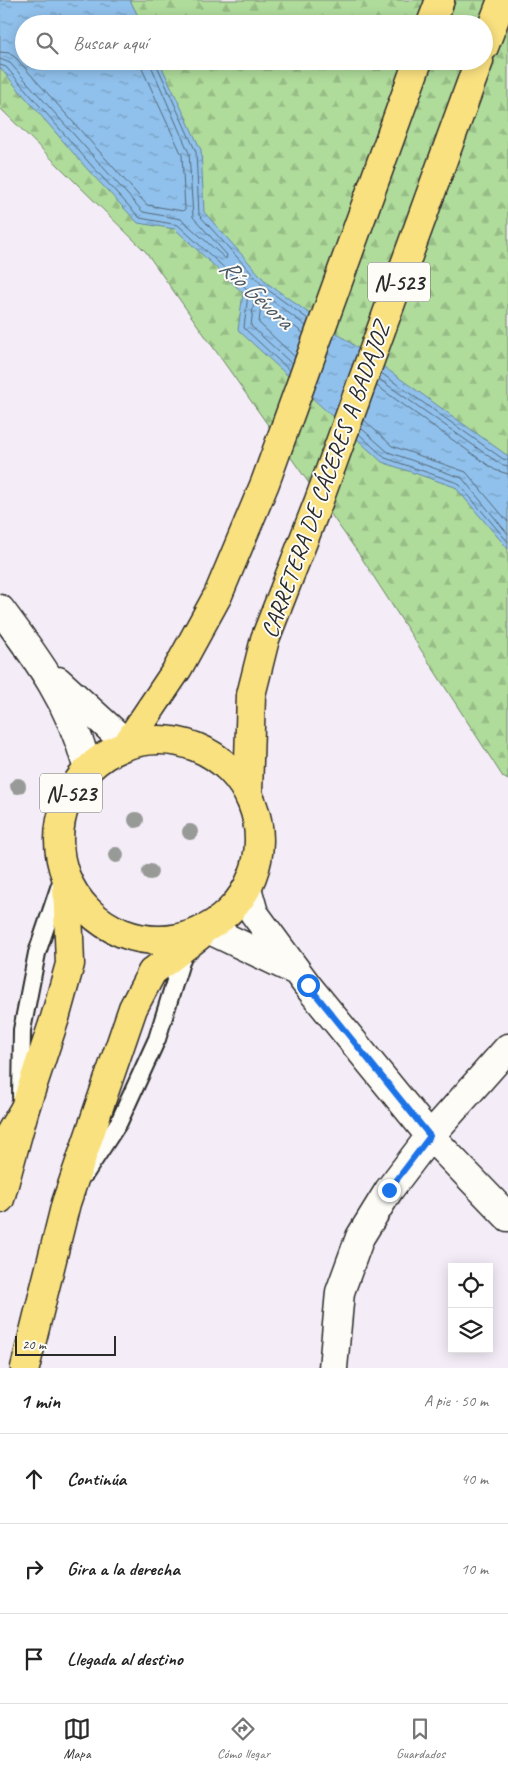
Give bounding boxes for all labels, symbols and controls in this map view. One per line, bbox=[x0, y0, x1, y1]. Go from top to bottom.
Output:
search box bbox=[15, 15, 493, 70]
icon: search bbox=[33, 29, 61, 57]
text: Buscar aquí bbox=[73, 31, 147, 55]
water label: Río Gévora bbox=[213, 252, 301, 337]
road number: N-523 bbox=[368, 262, 430, 302]
street label: CARRETERA DE CÁCERES A BADAJOZ bbox=[254, 315, 397, 642]
road number: N-523 bbox=[40, 774, 102, 812]
route start bbox=[297, 974, 320, 997]
route end bbox=[378, 1179, 401, 1202]
map controls bbox=[448, 1263, 493, 1353]
button: locate bbox=[448, 1263, 493, 1308]
button: layers bbox=[448, 1308, 493, 1353]
scale bar bbox=[15, 1333, 116, 1356]
text: 20 m bbox=[22, 1336, 46, 1353]
text: 1 min bbox=[20, 1388, 60, 1414]
text: A pie · 50 m bbox=[424, 1391, 488, 1411]
icon: ahead bbox=[20, 1465, 48, 1493]
text: Continúa bbox=[67, 1467, 126, 1491]
text: 40 m bbox=[461, 1469, 488, 1489]
icon: right bbox=[20, 1555, 48, 1583]
text: Gira a la derecha bbox=[67, 1557, 180, 1581]
text: 10 m bbox=[461, 1559, 488, 1579]
icon: arrive bbox=[20, 1645, 48, 1673]
text: Llegada al destino bbox=[67, 1647, 183, 1671]
tab: Mapa bbox=[63, 1715, 91, 1762]
tab: Cómo llegar bbox=[217, 1715, 270, 1762]
tab: Guardados bbox=[396, 1715, 445, 1762]

